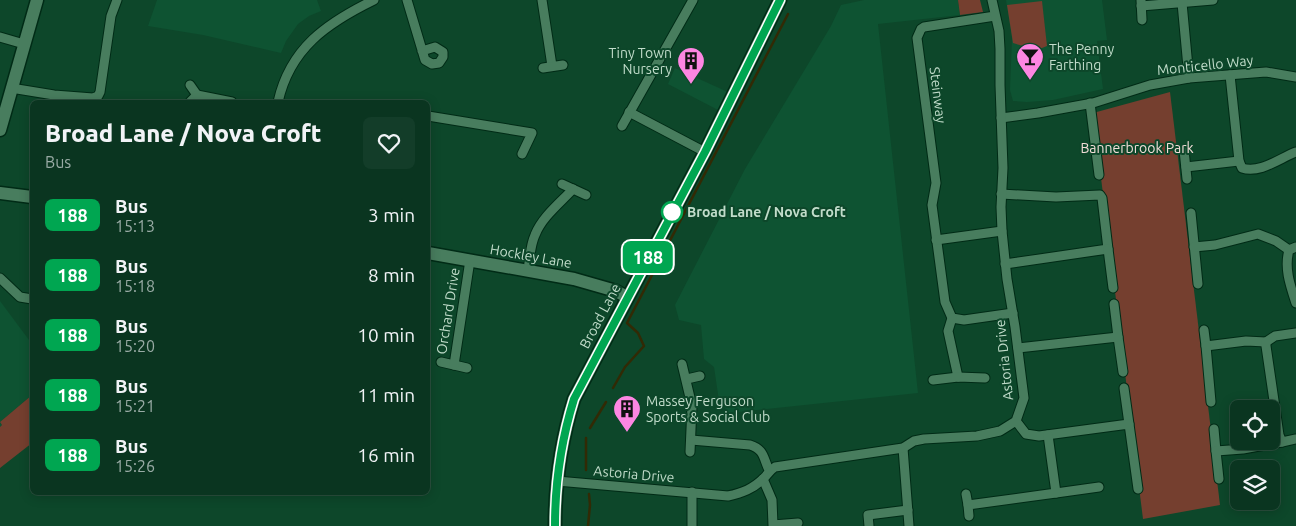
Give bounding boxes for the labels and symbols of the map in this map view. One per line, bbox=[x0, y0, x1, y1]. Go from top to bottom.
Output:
place label: The Penny Farthing bbox=[1049, 41, 1114, 73]
bar icon: The Penny Farthing bbox=[1015, 42, 1045, 81]
place label: Tiny Town Nursery bbox=[609, 45, 672, 77]
building icon: Tiny Town Nursery bbox=[676, 46, 706, 85]
street label: Monticello Way bbox=[1156, 52, 1254, 78]
street label: Steinway bbox=[927, 66, 949, 124]
park label: Bannerbrook Park bbox=[1080, 140, 1194, 156]
marker: Broad Lane / Nova Croft bbox=[661, 201, 683, 223]
place label: Broad Lane / Nova Croft bbox=[687, 204, 846, 220]
street label: Hockley Lane bbox=[489, 241, 573, 271]
line badge: 188 bbox=[619, 241, 677, 273]
street label: Orchard Drive bbox=[433, 266, 463, 356]
street label: Broad Lane bbox=[576, 281, 624, 351]
street label: Astoria Drive bbox=[992, 319, 1016, 401]
place label: Massey Ferguson Sports & Social Club bbox=[646, 393, 770, 425]
building icon: Massey Ferguson Sports & Social Club bbox=[612, 394, 642, 433]
street label: Astoria Drive bbox=[593, 462, 675, 486]

